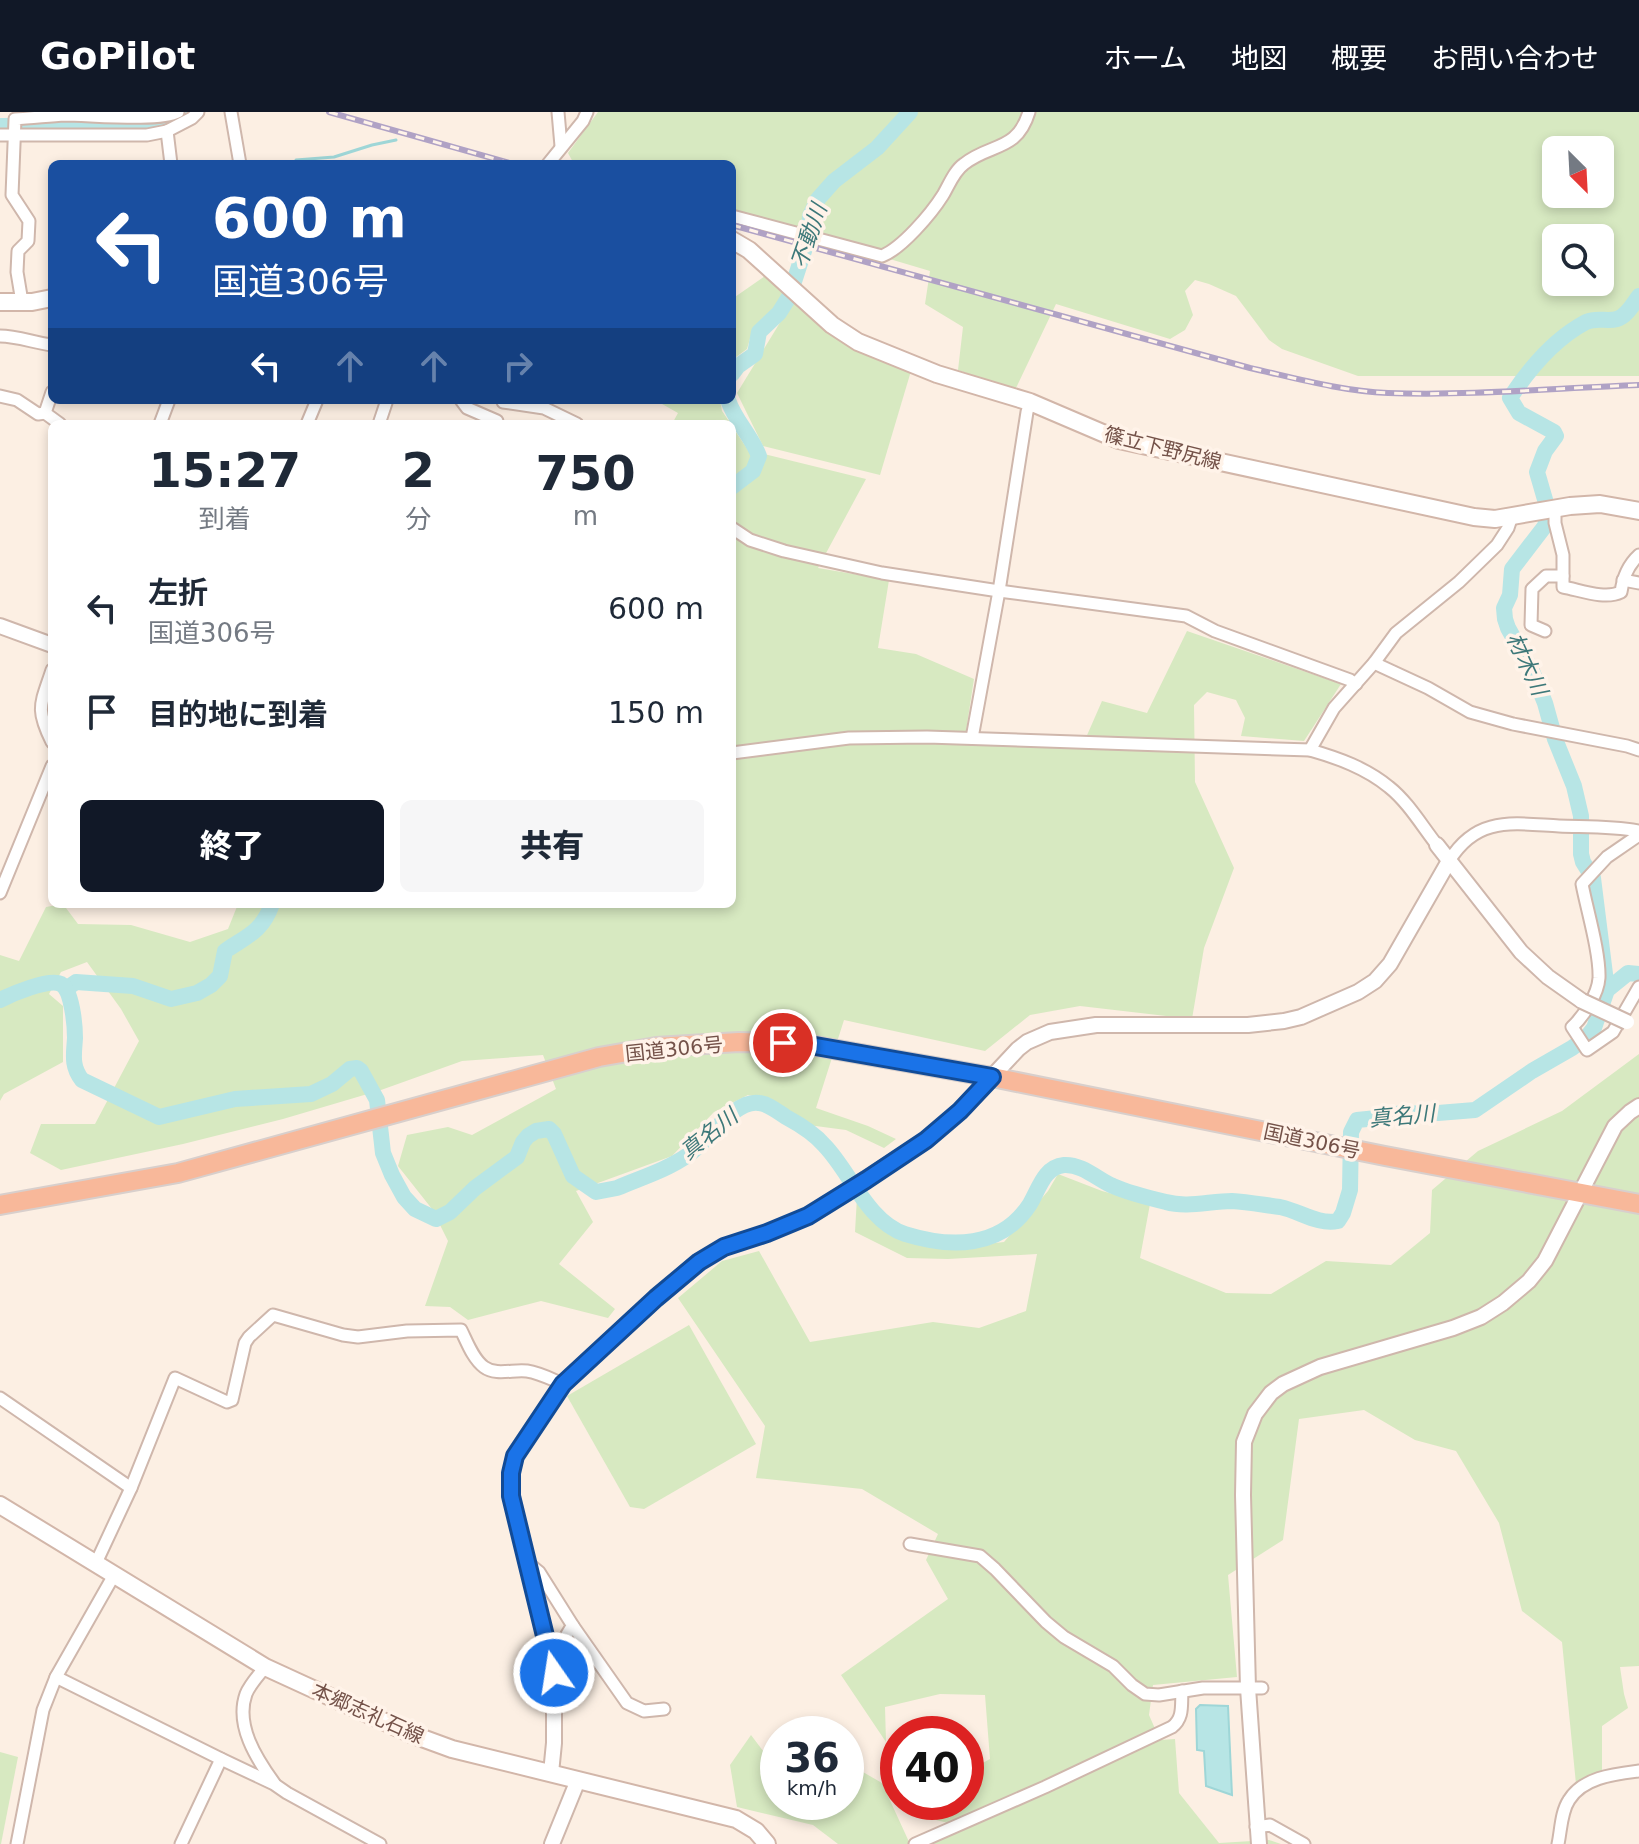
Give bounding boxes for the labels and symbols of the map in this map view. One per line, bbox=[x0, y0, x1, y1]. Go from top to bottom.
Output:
north arrow bbox=[1542, 136, 1614, 208]
water label: 不動川 bbox=[786, 199, 832, 271]
street label: 篠立下野尻線 bbox=[1102, 422, 1224, 474]
water label: 材木川 bbox=[1502, 629, 1553, 701]
pin bbox=[749, 1009, 817, 1077]
street label: 国道306号 bbox=[624, 1032, 724, 1066]
water label: 真名川 bbox=[1368, 1100, 1438, 1131]
water label: 真名川 bbox=[675, 1102, 744, 1164]
street label: 国道306号 bbox=[1261, 1119, 1363, 1163]
position arrow bbox=[512, 1631, 596, 1715]
street label: 本郷志礼石線 bbox=[308, 1678, 428, 1748]
speed limit sign: 40 bbox=[880, 1716, 984, 1820]

